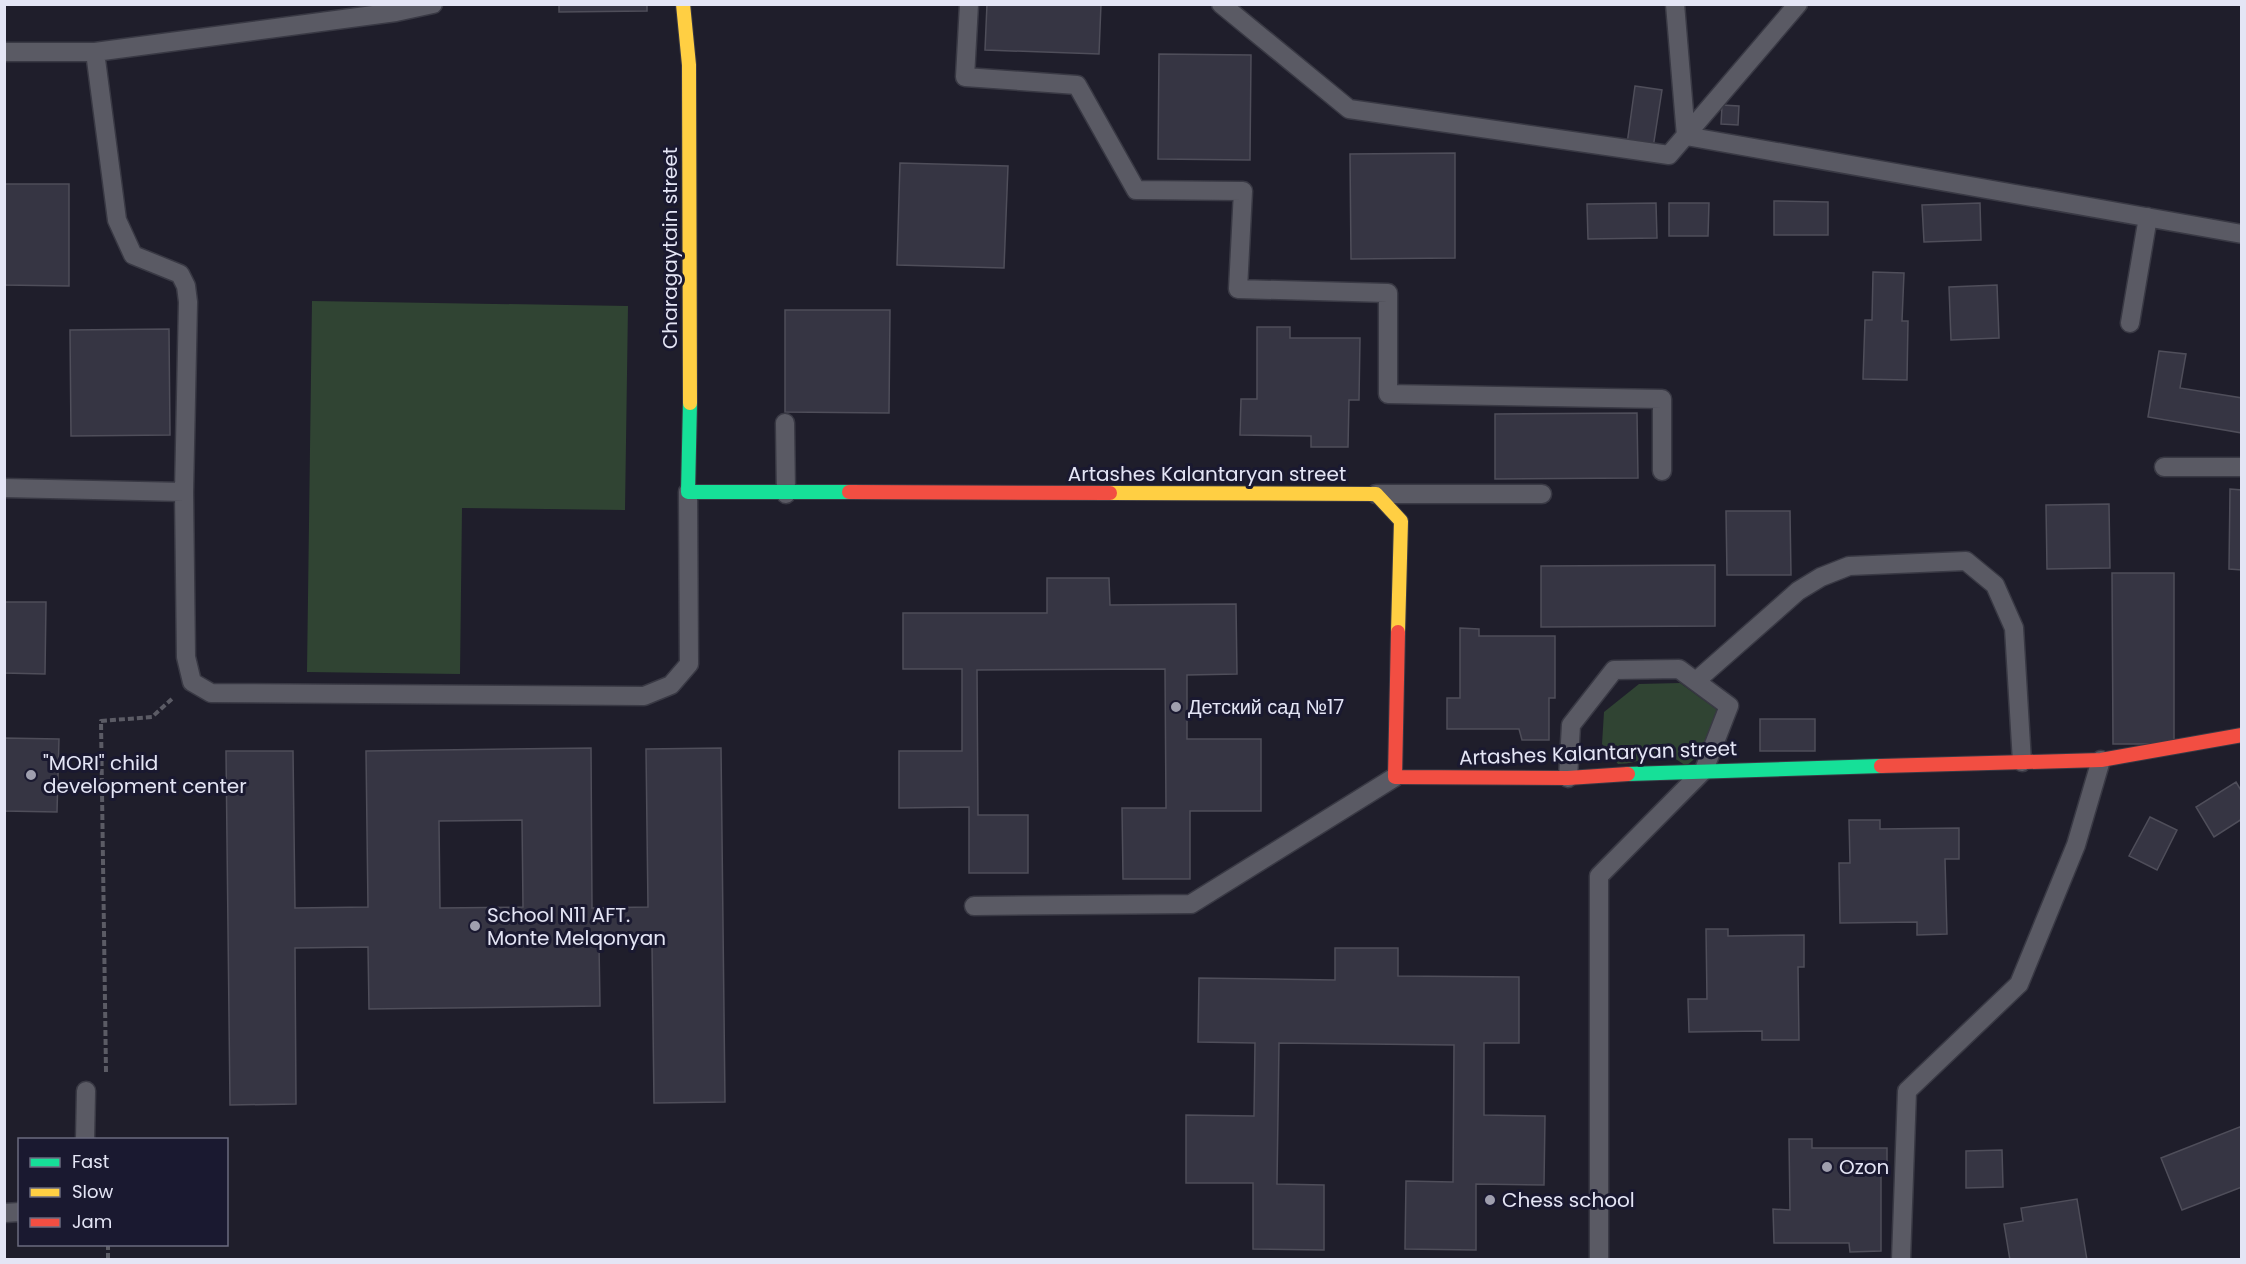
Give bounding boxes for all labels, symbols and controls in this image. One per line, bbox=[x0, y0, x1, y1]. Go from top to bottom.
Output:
street label: Charagaytain street bbox=[656, 147, 684, 349]
street label: Artashes Kalantaryan street bbox=[1068, 460, 1346, 488]
place label: Детский сад №17 bbox=[1188, 693, 1344, 721]
marker: Детский сад №17 bbox=[1169, 700, 1183, 714]
street label: Artashes Kalantaryan street bbox=[1458, 734, 1738, 772]
place label: "MORI" child development center bbox=[43, 749, 247, 800]
marker: "MORI" child development center bbox=[24, 768, 38, 782]
place label: School N11 AFT. Monte Melqonyan bbox=[487, 901, 666, 952]
marker: School N11 AFT. Monte Melqonyan bbox=[468, 919, 482, 933]
legend bbox=[18, 1138, 228, 1246]
text: Fast bbox=[72, 1149, 109, 1174]
place label: Ozon bbox=[1839, 1153, 1889, 1181]
marker: Ozon bbox=[1820, 1160, 1834, 1174]
text: Slow bbox=[72, 1179, 114, 1204]
place label: Chess school bbox=[1502, 1186, 1635, 1214]
marker: Chess school bbox=[1483, 1193, 1497, 1207]
text: Jam bbox=[72, 1209, 112, 1234]

